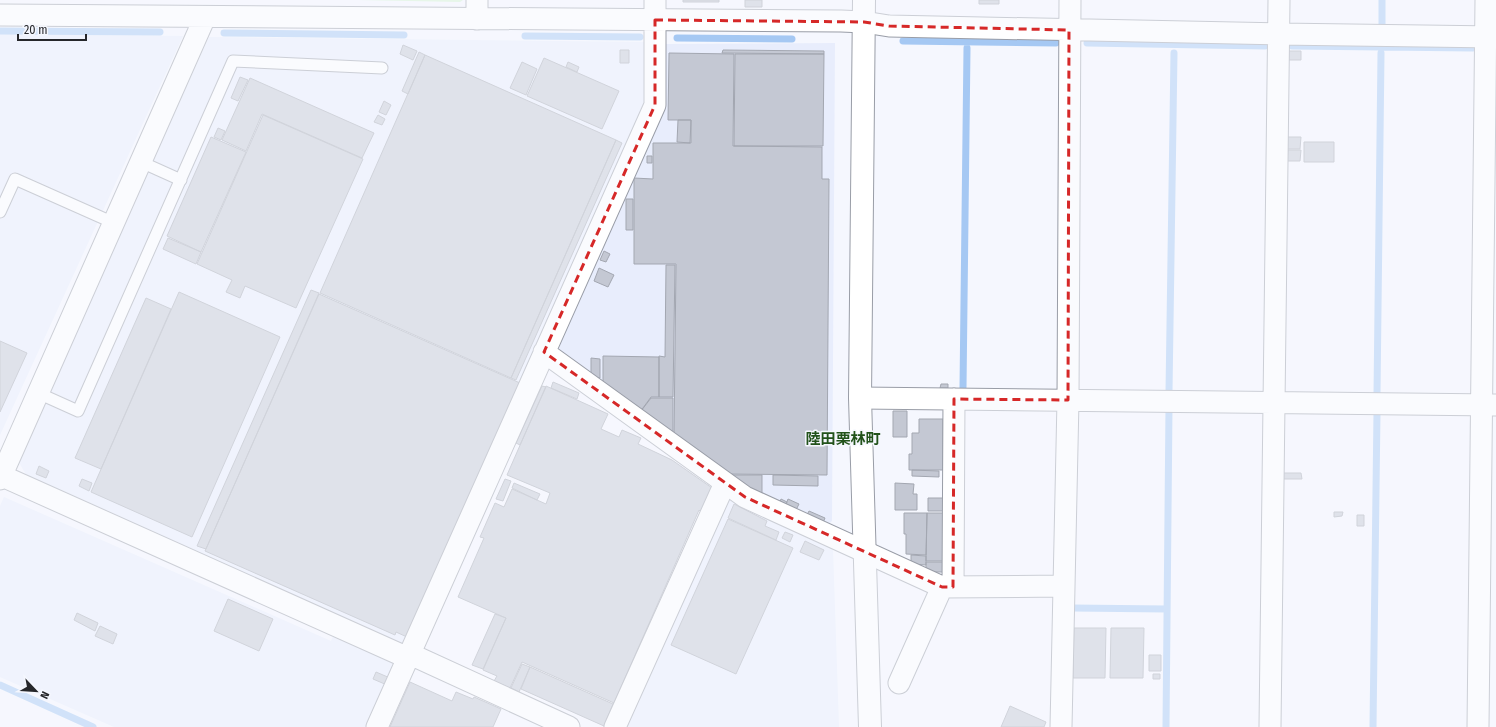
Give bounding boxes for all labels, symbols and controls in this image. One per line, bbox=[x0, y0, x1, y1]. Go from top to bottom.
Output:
scale bar bbox=[18, 16, 86, 42]
text: 20 m bbox=[24, 23, 48, 37]
district label: 陸田栗林町 bbox=[805, 430, 881, 448]
north arrow bbox=[16, 671, 56, 711]
text: N bbox=[37, 689, 52, 701]

